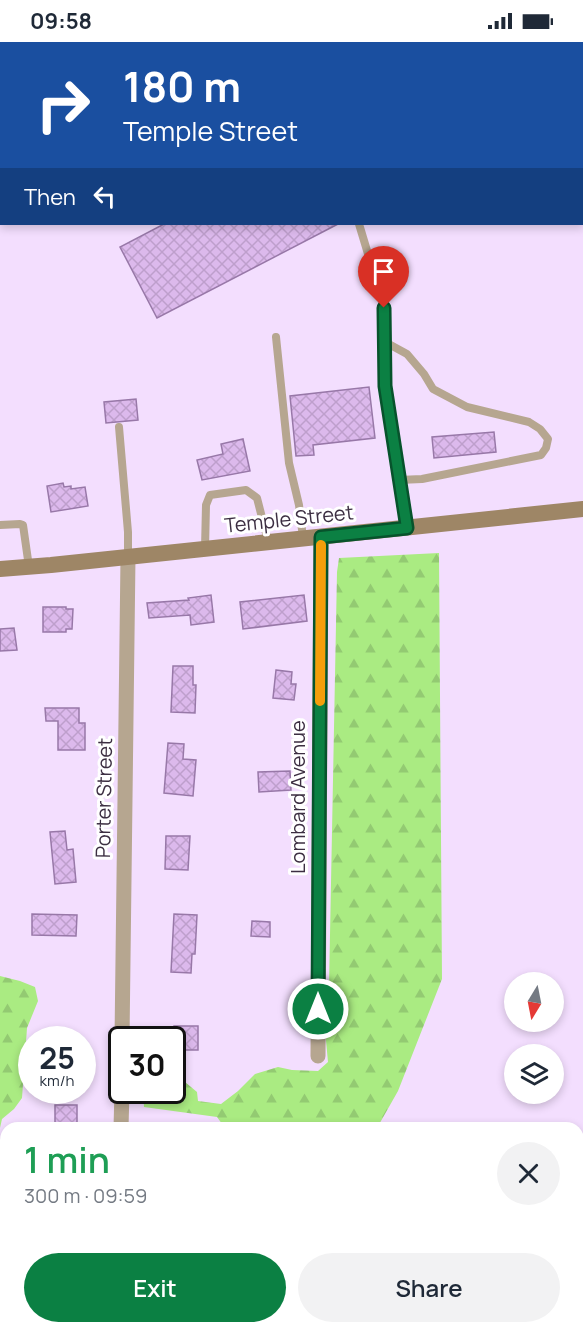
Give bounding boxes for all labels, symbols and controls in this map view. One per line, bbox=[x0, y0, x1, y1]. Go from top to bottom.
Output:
text: 09:58 bbox=[30, 6, 92, 36]
text: 180 m bbox=[123, 57, 241, 115]
icon: right bbox=[24, 66, 102, 144]
text: Temple Street bbox=[123, 112, 298, 149]
icon: left bbox=[88, 180, 121, 213]
text: Then bbox=[24, 182, 76, 212]
pin bbox=[358, 246, 409, 308]
icon: arrive bbox=[367, 255, 400, 288]
street label: Temple Street bbox=[223, 498, 355, 539]
street label: Lombard Avenue bbox=[284, 720, 311, 874]
street label: Porter Street bbox=[89, 738, 118, 858]
north arrow bbox=[504, 972, 564, 1032]
map controls bbox=[504, 972, 564, 1104]
position arrow bbox=[286, 977, 350, 1041]
speed limit sign: 30 bbox=[108, 1026, 186, 1104]
text: 25 bbox=[39, 1037, 75, 1078]
button: layers bbox=[504, 1044, 564, 1104]
text: km/h bbox=[40, 1070, 74, 1091]
text: 1 min bbox=[24, 1135, 110, 1184]
button: close bbox=[497, 1142, 560, 1205]
text: 300 m · 09:59 bbox=[24, 1182, 148, 1209]
button: Exit bbox=[24, 1253, 286, 1322]
button: Share bbox=[298, 1253, 560, 1322]

